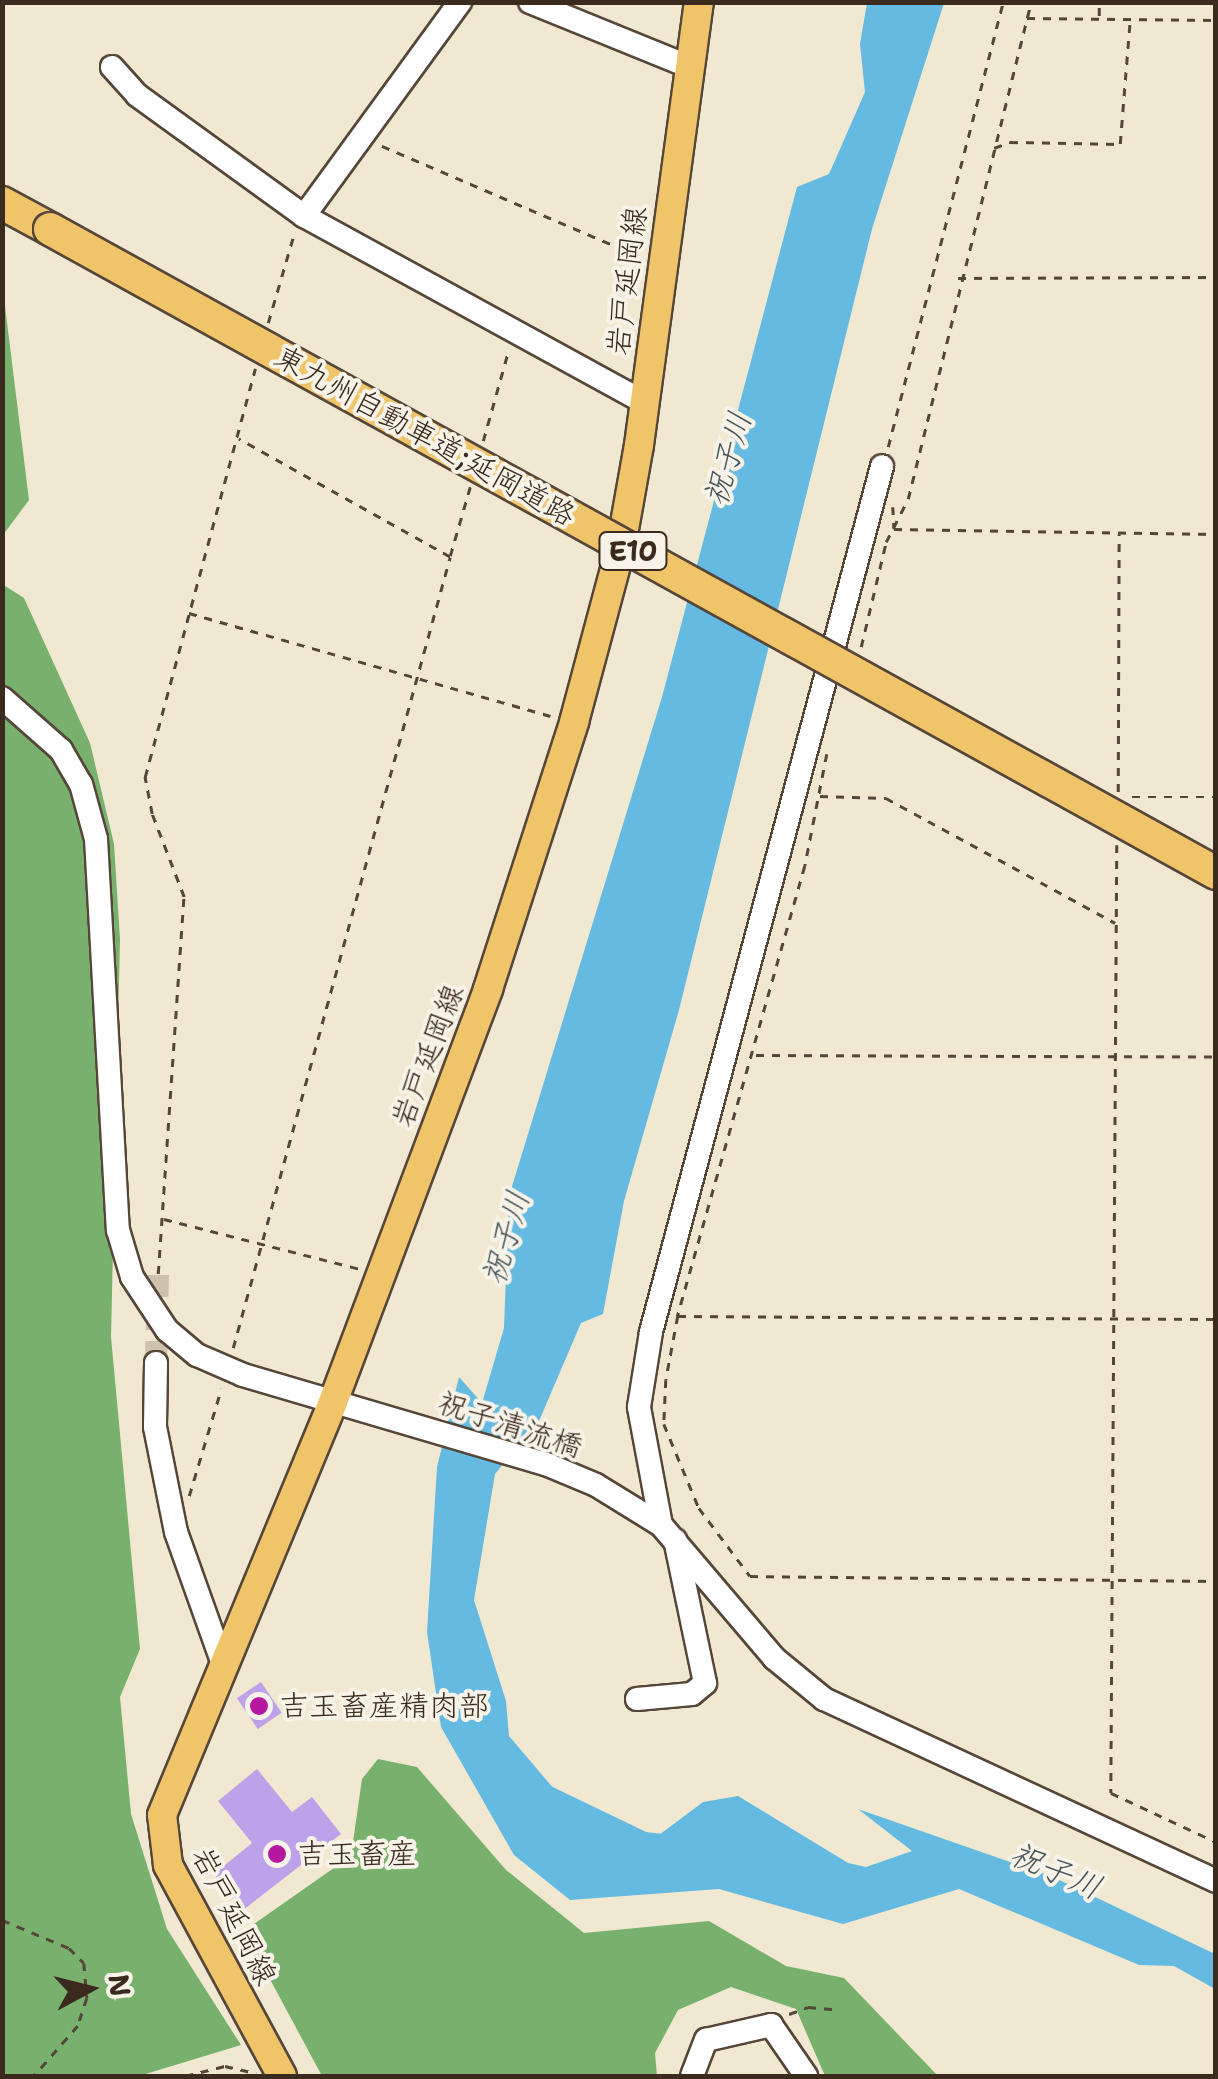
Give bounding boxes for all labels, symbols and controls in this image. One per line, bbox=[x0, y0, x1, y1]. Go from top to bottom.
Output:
street label: 岩戸延岡線 bbox=[600, 204, 654, 358]
street label: 東九州自動車道;延岡道路 bbox=[268, 338, 582, 534]
water label: 祝子川 bbox=[696, 408, 760, 510]
road number: E10 bbox=[598, 528, 668, 574]
street label: 岩戸延岡線 bbox=[384, 980, 472, 1132]
water label: 祝子川 bbox=[474, 1187, 538, 1289]
street label: 祝子清流橋 bbox=[433, 1385, 587, 1465]
place label: 吉玉畜産精肉部 bbox=[279, 1688, 489, 1724]
marker: 吉玉畜産精肉部 bbox=[248, 1695, 270, 1717]
water label: 祝子川 bbox=[1004, 1835, 1108, 1907]
place label: 吉玉畜産 bbox=[297, 1836, 417, 1872]
street label: 岩戸延岡線 bbox=[184, 1841, 284, 1991]
marker: 吉玉畜産 bbox=[266, 1843, 288, 1865]
north arrow bbox=[40, 1939, 140, 2039]
text: N bbox=[100, 1972, 140, 1999]

